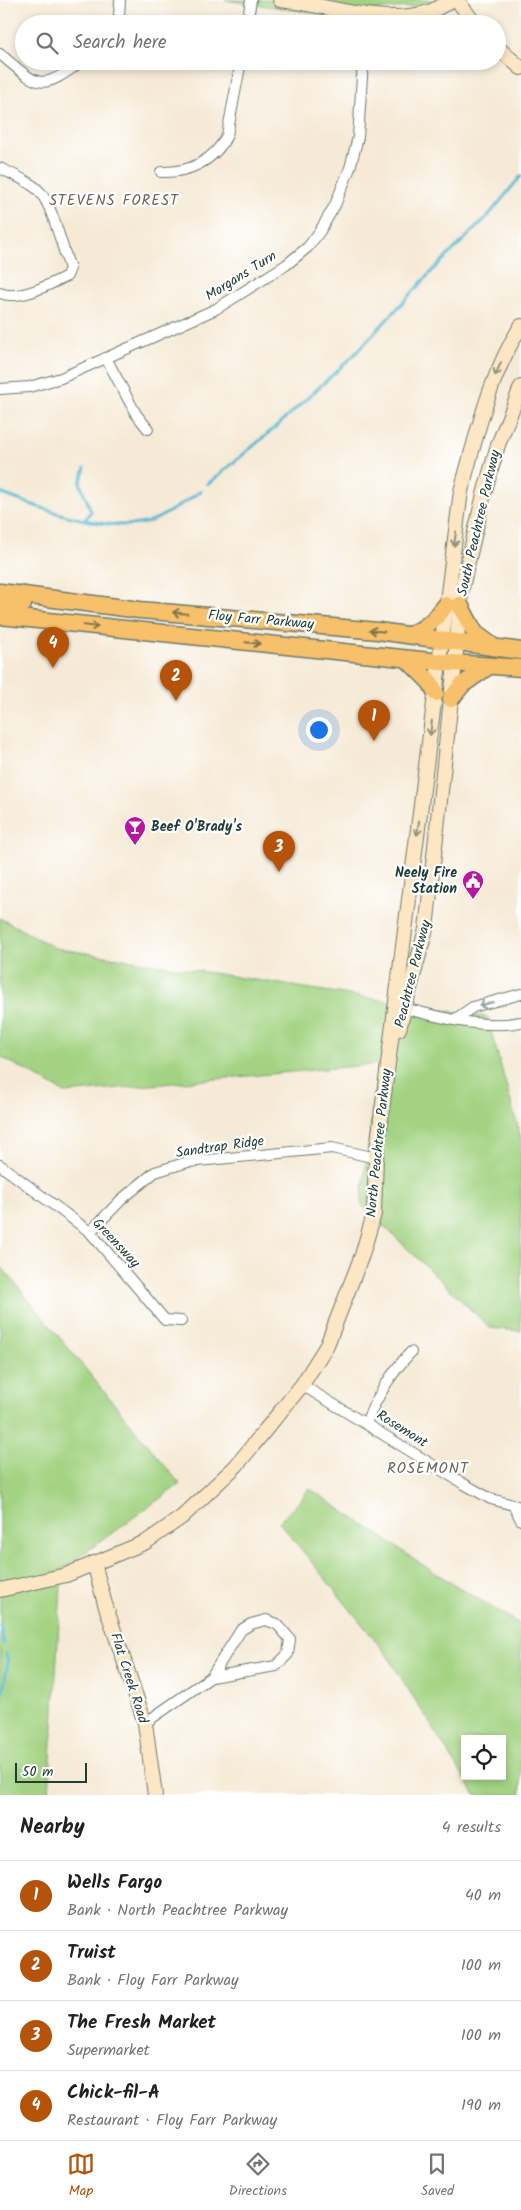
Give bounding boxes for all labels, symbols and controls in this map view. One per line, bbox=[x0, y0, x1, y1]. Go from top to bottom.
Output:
search box bbox=[15, 15, 506, 70]
text: Search here bbox=[73, 28, 167, 58]
icon: search bbox=[33, 29, 61, 57]
district label: STEVENS FOREST bbox=[49, 189, 180, 213]
street label: Morgans Turn bbox=[201, 245, 281, 307]
one-way arrow bbox=[492, 361, 502, 376]
street label: South Peachtree Parkway bbox=[451, 447, 507, 598]
one-way arrow bbox=[450, 531, 460, 547]
street label: Floy Farr Parkway bbox=[207, 604, 315, 636]
one-way arrow bbox=[172, 608, 188, 618]
one-way arrow bbox=[83, 621, 99, 631]
one-way arrow bbox=[369, 626, 385, 636]
pin: 4 bbox=[37, 627, 69, 668]
one-way arrow bbox=[244, 638, 260, 647]
pin: 2 bbox=[160, 660, 192, 701]
pin: 1 bbox=[358, 700, 390, 741]
your location bbox=[306, 717, 332, 743]
one-way arrow bbox=[426, 720, 436, 736]
bar icon: Beef O'Brady's bbox=[123, 815, 147, 846]
place label: Beef O'Brady's bbox=[151, 816, 242, 838]
one-way arrow bbox=[413, 819, 423, 835]
pin: 3 bbox=[263, 831, 295, 872]
place label: Neely Fire Station bbox=[395, 862, 457, 900]
public building icon: Neely Fire Station bbox=[461, 869, 485, 900]
street label: Peachtree Parkway bbox=[389, 917, 437, 1030]
one-way arrow bbox=[479, 999, 495, 1009]
street label: North Peachtree Parkway bbox=[360, 1067, 398, 1218]
street label: Sandtrap Ridge bbox=[174, 1130, 266, 1164]
street label: Greensway bbox=[87, 1213, 145, 1273]
street label: Rosemont bbox=[372, 1405, 433, 1454]
district label: ROSEMONT bbox=[387, 1457, 470, 1481]
street label: Flat Creek Road bbox=[104, 1630, 154, 1727]
map controls bbox=[461, 1735, 506, 1780]
button: locate bbox=[461, 1735, 506, 1780]
scale bar bbox=[15, 1760, 88, 1783]
text: 50 m bbox=[22, 1761, 53, 1783]
text: Nearby bbox=[20, 1811, 85, 1844]
text: 4 results bbox=[442, 1815, 501, 1840]
text: Wells Fargo bbox=[67, 1868, 162, 1898]
text: 1 bbox=[34, 1883, 38, 1908]
text: 40 m bbox=[465, 1883, 501, 1908]
text: Bank · North Peachtree Parkway bbox=[67, 1898, 288, 1923]
text: Truist bbox=[67, 1938, 116, 1968]
text: 2 bbox=[31, 1953, 41, 1978]
text: 100 m bbox=[461, 1953, 501, 1978]
text: Bank · Floy Farr Parkway bbox=[67, 1968, 238, 1993]
text: The Fresh Market bbox=[67, 2008, 216, 2038]
text: 3 bbox=[32, 2023, 40, 2048]
text: 100 m bbox=[461, 2023, 501, 2048]
text: Supermarket bbox=[67, 2038, 150, 2063]
text: Chick-fil-A bbox=[67, 2078, 160, 2108]
text: 4 bbox=[32, 2093, 40, 2118]
text: 190 m bbox=[461, 2093, 501, 2118]
text: Restaurant · Floy Farr Parkway bbox=[67, 2108, 277, 2133]
tab: Map bbox=[67, 2150, 95, 2202]
tab: Directions bbox=[229, 2150, 287, 2202]
tab: Saved bbox=[421, 2150, 454, 2202]

